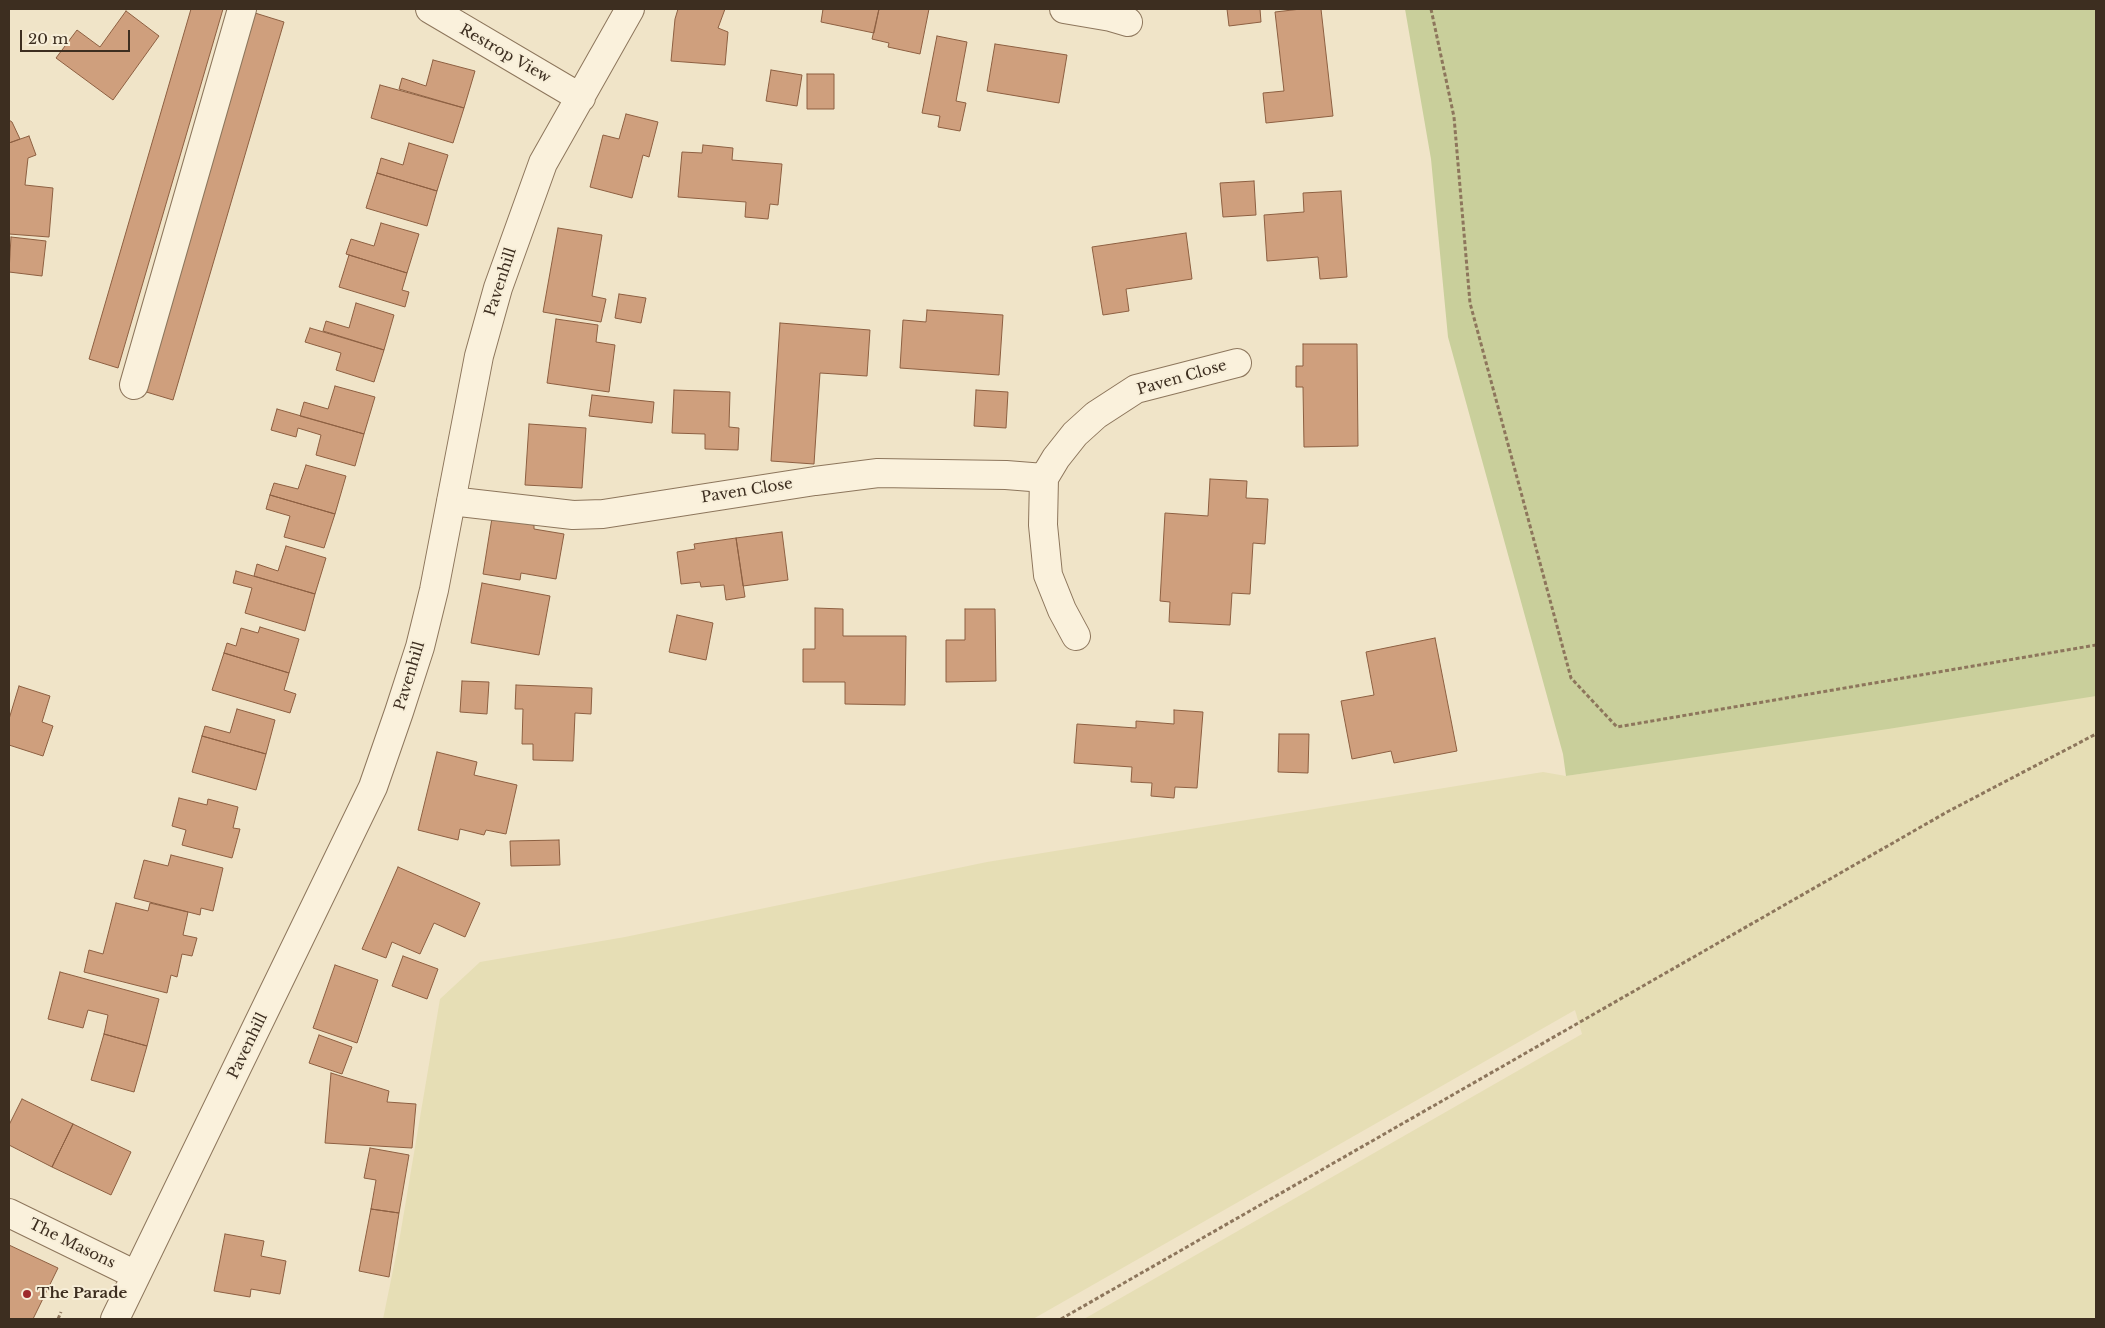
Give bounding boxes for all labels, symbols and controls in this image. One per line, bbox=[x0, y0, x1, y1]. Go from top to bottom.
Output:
scale bar bbox=[22, 20, 132, 52]
street label: Restrop View bbox=[456, 21, 554, 87]
text: 20 m bbox=[28, 29, 68, 48]
street label: Pavenhill bbox=[481, 245, 521, 319]
street label: Paven Close bbox=[1135, 357, 1229, 399]
street label: Paven Close bbox=[700, 475, 794, 507]
street label: Pavenhill bbox=[391, 639, 429, 713]
street label: Pavenhill bbox=[224, 1010, 272, 1082]
street label: The Masons bbox=[26, 1215, 118, 1273]
place label: The Parade bbox=[37, 1285, 127, 1303]
marker: The Parade bbox=[21, 1288, 33, 1300]

